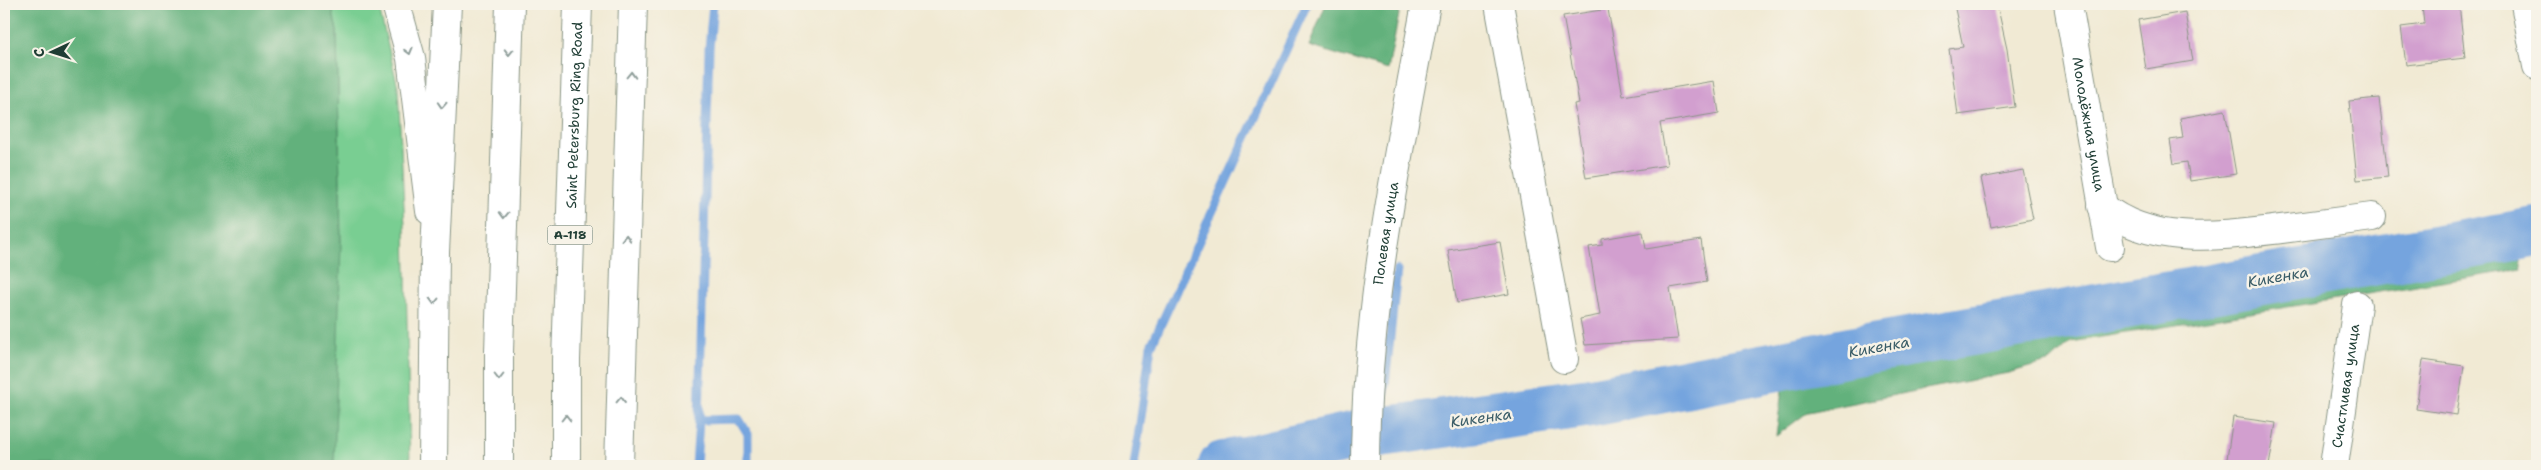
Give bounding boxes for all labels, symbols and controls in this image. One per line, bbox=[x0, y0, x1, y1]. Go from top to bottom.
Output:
street label: Saint Petersburg Ring Road bbox=[562, 21, 586, 209]
north arrow bbox=[28, 28, 78, 78]
one-way arrow bbox=[404, 46, 414, 54]
text: С bbox=[30, 48, 48, 58]
one-way arrow bbox=[504, 49, 514, 57]
street label: Молодёжная улица bbox=[2068, 55, 2109, 193]
one-way arrow bbox=[626, 71, 636, 78]
one-way arrow bbox=[437, 102, 447, 109]
street label: Полевая улица bbox=[1369, 180, 1402, 286]
one-way arrow bbox=[498, 211, 509, 219]
road number: А-118 bbox=[548, 226, 592, 244]
one-way arrow bbox=[621, 233, 631, 241]
water label: Кикенка bbox=[2246, 262, 2310, 292]
one-way arrow bbox=[429, 298, 439, 305]
street label: Счастливая улица bbox=[2328, 322, 2363, 449]
water label: Кикенка bbox=[1847, 332, 1911, 362]
one-way arrow bbox=[494, 374, 504, 382]
one-way arrow bbox=[616, 396, 626, 404]
water label: Кикенка bbox=[1449, 404, 1513, 432]
one-way arrow bbox=[561, 413, 571, 421]

